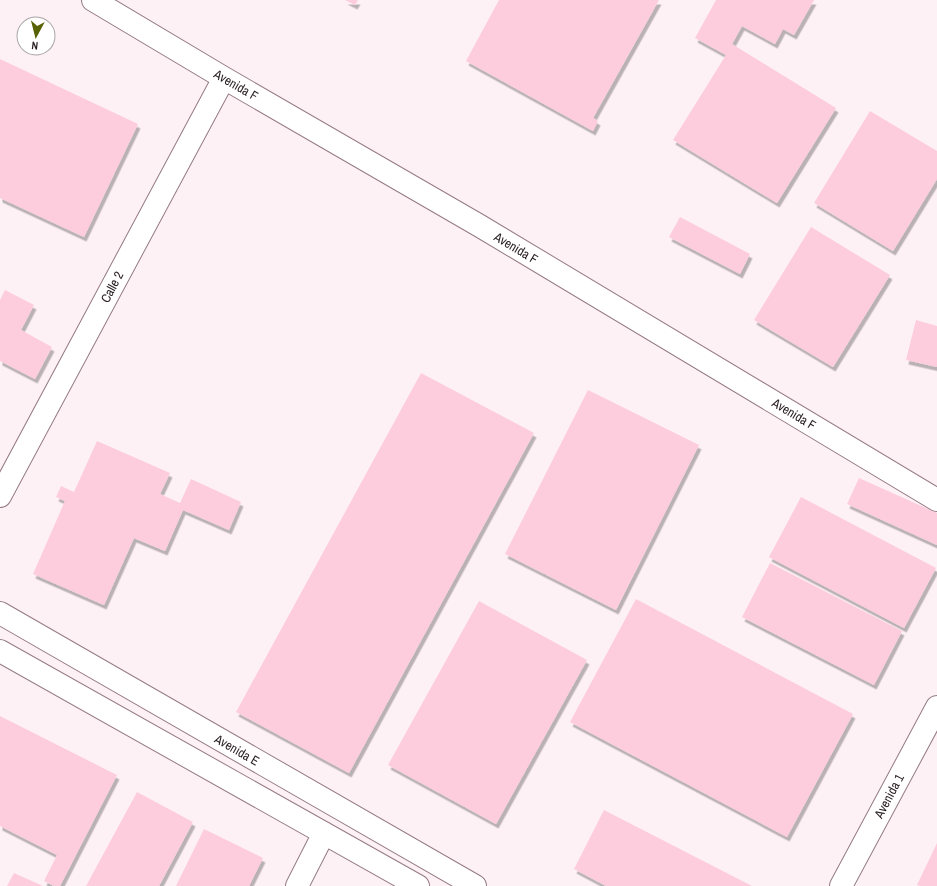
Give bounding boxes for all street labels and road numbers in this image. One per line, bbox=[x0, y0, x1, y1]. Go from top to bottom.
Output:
street label: Avenida F bbox=[210, 65, 262, 105]
street label: Avenida F bbox=[490, 228, 542, 268]
street label: Calle 2 bbox=[97, 268, 127, 306]
street label: Avenida F bbox=[768, 394, 820, 434]
street label: Avenida E bbox=[211, 730, 262, 770]
street label: Avenida 1 bbox=[870, 771, 908, 822]

